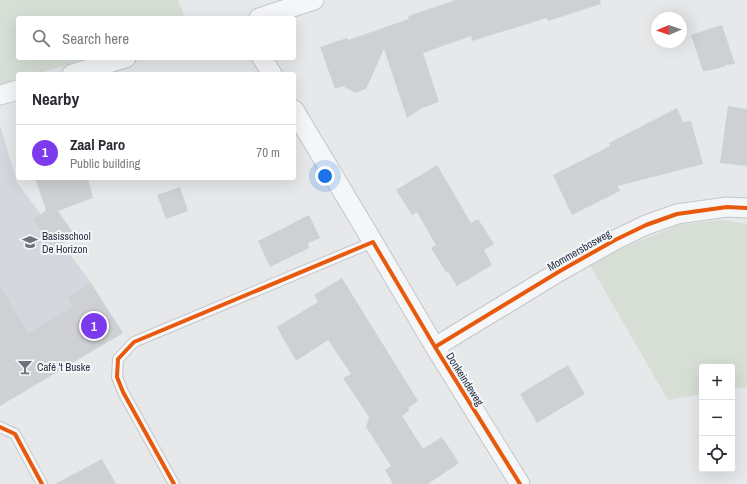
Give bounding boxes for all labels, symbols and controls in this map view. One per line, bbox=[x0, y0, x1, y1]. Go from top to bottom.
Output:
north arrow bbox=[651, 12, 687, 48]
search box bbox=[16, 16, 296, 60]
icon: search bbox=[30, 27, 52, 49]
text: Search here bbox=[62, 28, 129, 49]
text: Nearby bbox=[32, 87, 79, 110]
text: Zaal Paro bbox=[70, 134, 125, 155]
text: 1 bbox=[42, 144, 48, 161]
text: 70 m bbox=[256, 144, 280, 161]
text: Public building bbox=[70, 155, 141, 172]
your location bbox=[315, 166, 335, 186]
street label: Mommersbosweg bbox=[545, 226, 613, 274]
place label: Basisschool De Horizon bbox=[42, 229, 91, 256]
school or university icon: Basisschool De Horizon bbox=[21, 233, 39, 251]
pin: 1 bbox=[81, 311, 107, 341]
street label: Donkeindeweg bbox=[443, 350, 487, 408]
bar icon: Café 't Buske bbox=[16, 358, 34, 376]
place label: Café 't Buske bbox=[37, 360, 90, 374]
map controls bbox=[699, 364, 735, 472]
button: + bbox=[699, 364, 735, 400]
button: − bbox=[699, 400, 735, 436]
button: locate bbox=[699, 436, 735, 472]

